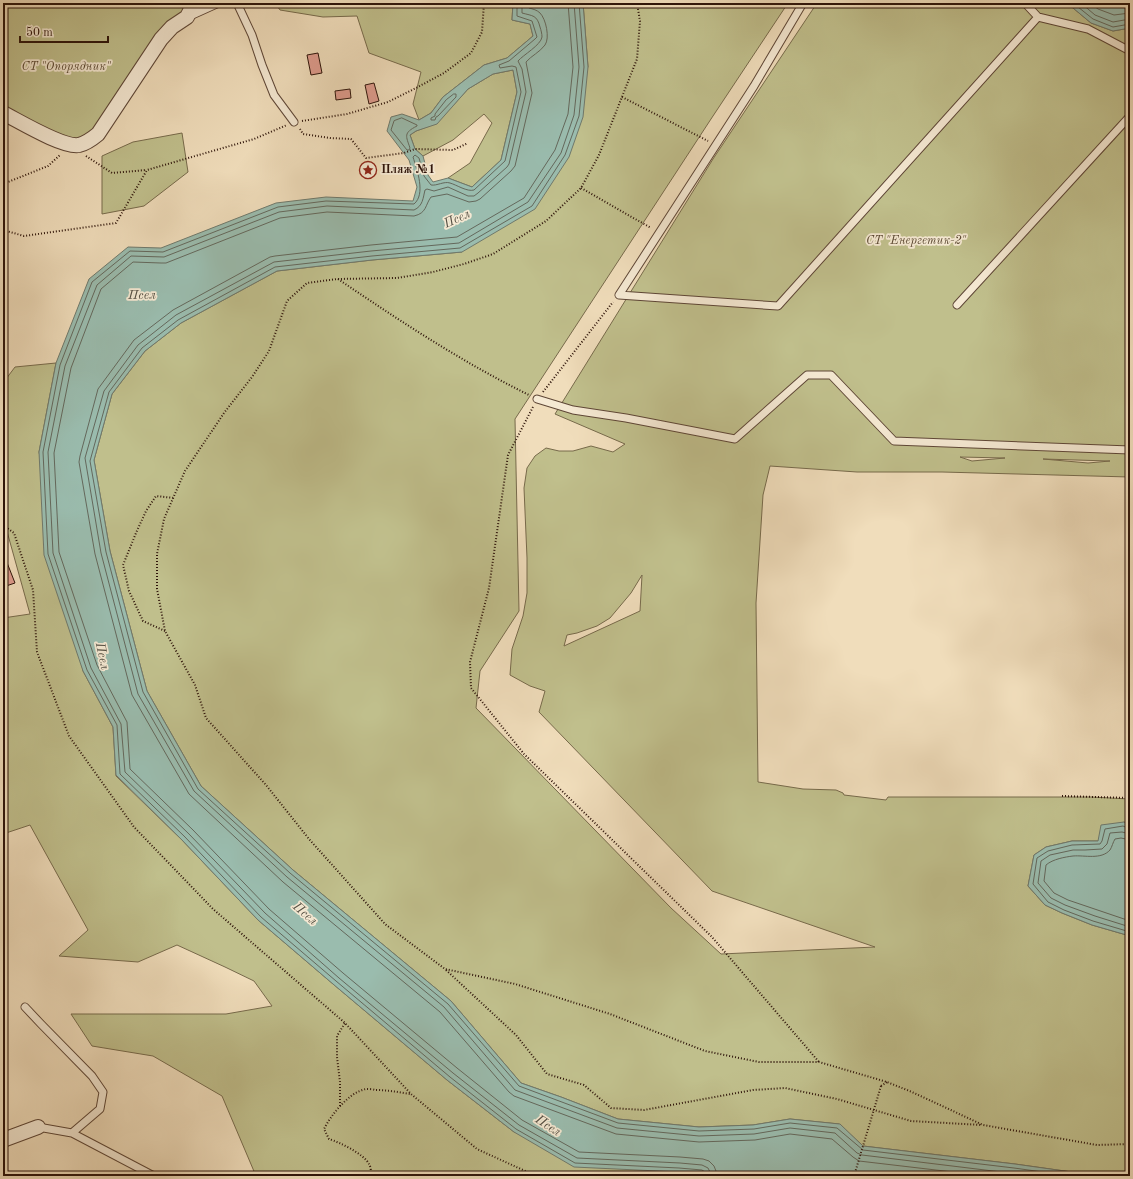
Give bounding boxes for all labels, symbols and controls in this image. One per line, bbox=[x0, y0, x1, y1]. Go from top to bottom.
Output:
scale bar bbox=[20, 18, 108, 44]
text: 50 m bbox=[26, 26, 53, 39]
park label: СТ "Опорядник" bbox=[21, 61, 112, 73]
place icon: Пляж №1 bbox=[358, 160, 378, 180]
place label: Пляж №1 bbox=[381, 164, 435, 176]
water label: Псел bbox=[441, 207, 473, 231]
park label: СТ "Енергетик-2" bbox=[866, 235, 967, 247]
water label: Псел bbox=[127, 289, 156, 302]
water label: Псел bbox=[93, 640, 111, 671]
water label: Псел bbox=[289, 899, 320, 928]
water label: Псел bbox=[532, 1112, 563, 1139]

